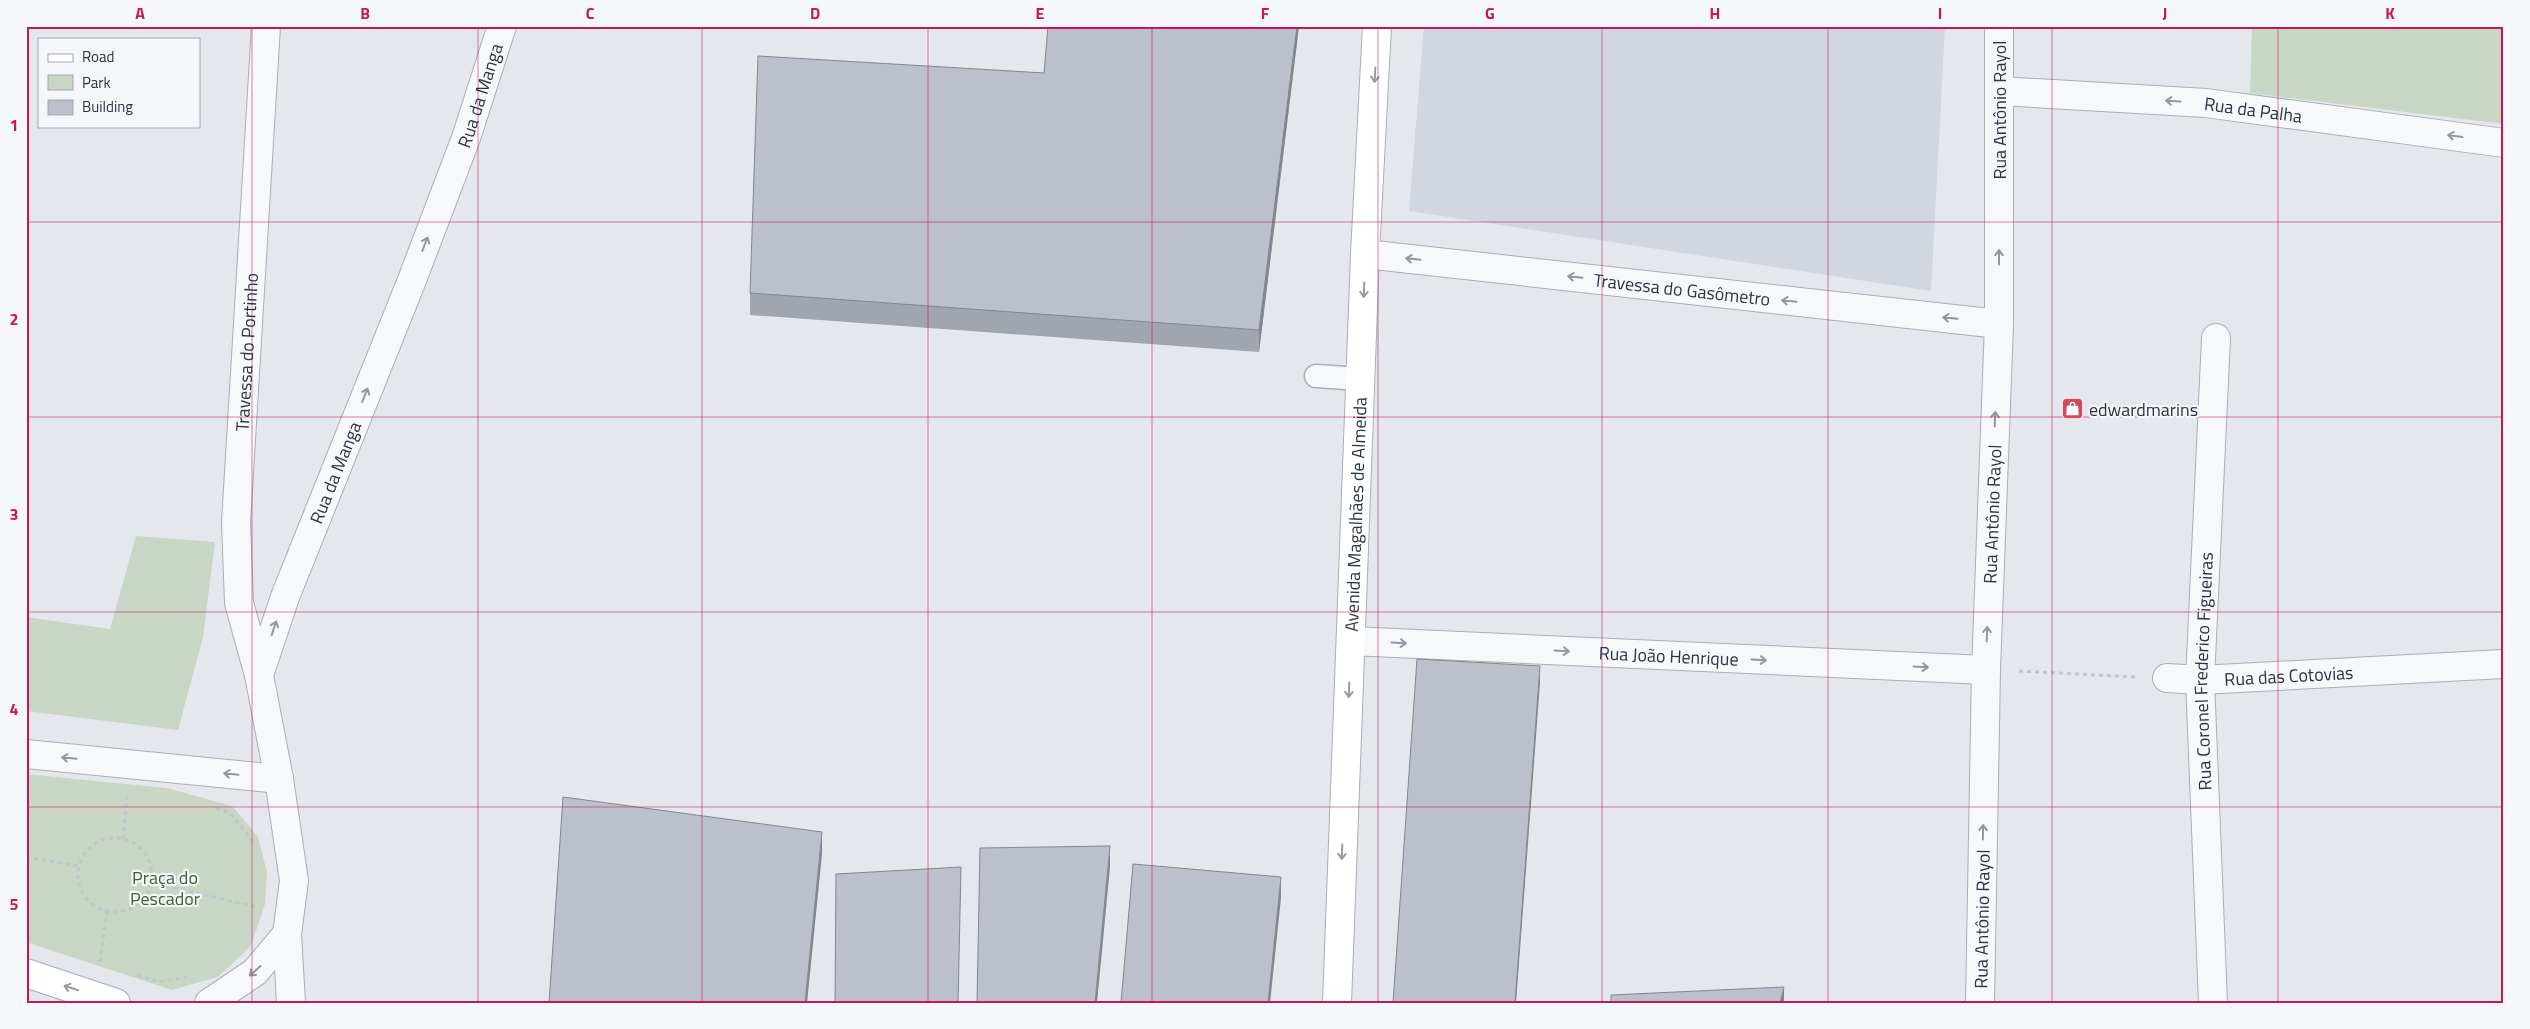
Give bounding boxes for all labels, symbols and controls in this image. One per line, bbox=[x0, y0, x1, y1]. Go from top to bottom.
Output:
text: A bbox=[135, 1, 145, 25]
text: B bbox=[360, 1, 370, 25]
text: C bbox=[586, 1, 595, 25]
text: D bbox=[810, 1, 820, 25]
text: E bbox=[1036, 1, 1045, 25]
text: F bbox=[1261, 1, 1270, 25]
text: G bbox=[1485, 1, 1495, 25]
text: H bbox=[1710, 1, 1720, 25]
text: I bbox=[1938, 1, 1942, 25]
text: J bbox=[2163, 1, 2167, 25]
text: K bbox=[2385, 1, 2395, 25]
legend bbox=[38, 38, 200, 128]
street label: Rua da Manga bbox=[450, 40, 509, 152]
street label: Rua Antônio Rayol bbox=[1986, 40, 2013, 180]
text: Road bbox=[82, 45, 114, 68]
one-way arrow bbox=[1370, 67, 1379, 83]
text: Park bbox=[82, 71, 111, 94]
street label: Rua da Palha bbox=[2203, 89, 2304, 129]
text: Building bbox=[82, 95, 133, 118]
one-way arrow bbox=[2165, 96, 2181, 105]
text: 1 bbox=[10, 113, 18, 137]
one-way arrow bbox=[2448, 131, 2464, 141]
one-way arrow bbox=[421, 237, 430, 253]
one-way arrow bbox=[1994, 249, 2004, 266]
one-way arrow bbox=[1406, 255, 1422, 264]
street label: Travessa do Gasômetro bbox=[1592, 266, 1772, 312]
street label: Travessa do Portinho bbox=[228, 272, 265, 432]
one-way arrow bbox=[1567, 272, 1583, 282]
one-way arrow bbox=[1359, 281, 1369, 297]
one-way arrow bbox=[1781, 296, 1797, 306]
text: 2 bbox=[10, 307, 18, 331]
one-way arrow bbox=[1942, 314, 1958, 323]
one-way arrow bbox=[362, 388, 371, 403]
street label: Avenida Magalhães de Almeida bbox=[1337, 396, 1373, 632]
place label: edwardmarins bbox=[2089, 396, 2198, 423]
shop icon: edwardmarins bbox=[2061, 397, 2085, 421]
one-way arrow bbox=[1990, 411, 2000, 428]
street label: Rua da Manga bbox=[302, 417, 368, 528]
street label: Rua Antônio Rayol bbox=[1976, 444, 2008, 584]
text: 3 bbox=[10, 502, 18, 526]
street label: Rua Coronel Frederico Figueiras bbox=[2187, 552, 2219, 791]
one-way arrow bbox=[270, 621, 280, 637]
one-way arrow bbox=[1983, 626, 1992, 642]
one-way arrow bbox=[1391, 639, 1407, 648]
street label: Rua João Henrique bbox=[1598, 639, 1739, 672]
one-way arrow bbox=[1553, 646, 1569, 655]
one-way arrow bbox=[1751, 655, 1767, 664]
street label: Rua das Cotovias bbox=[2224, 658, 2354, 692]
one-way arrow bbox=[1913, 662, 1929, 672]
one-way arrow bbox=[1344, 681, 1353, 697]
text: 4 bbox=[10, 697, 19, 721]
one-way arrow bbox=[62, 753, 78, 763]
one-way arrow bbox=[223, 769, 239, 779]
one-way arrow bbox=[1978, 824, 1988, 840]
one-way arrow bbox=[1338, 844, 1347, 860]
street label: Rua Antônio Rayol bbox=[1967, 849, 1996, 989]
park label: Praça do Pescador bbox=[130, 864, 200, 912]
text: 5 bbox=[10, 892, 19, 916]
one-way arrow bbox=[249, 965, 262, 977]
one-way arrow bbox=[64, 983, 79, 992]

